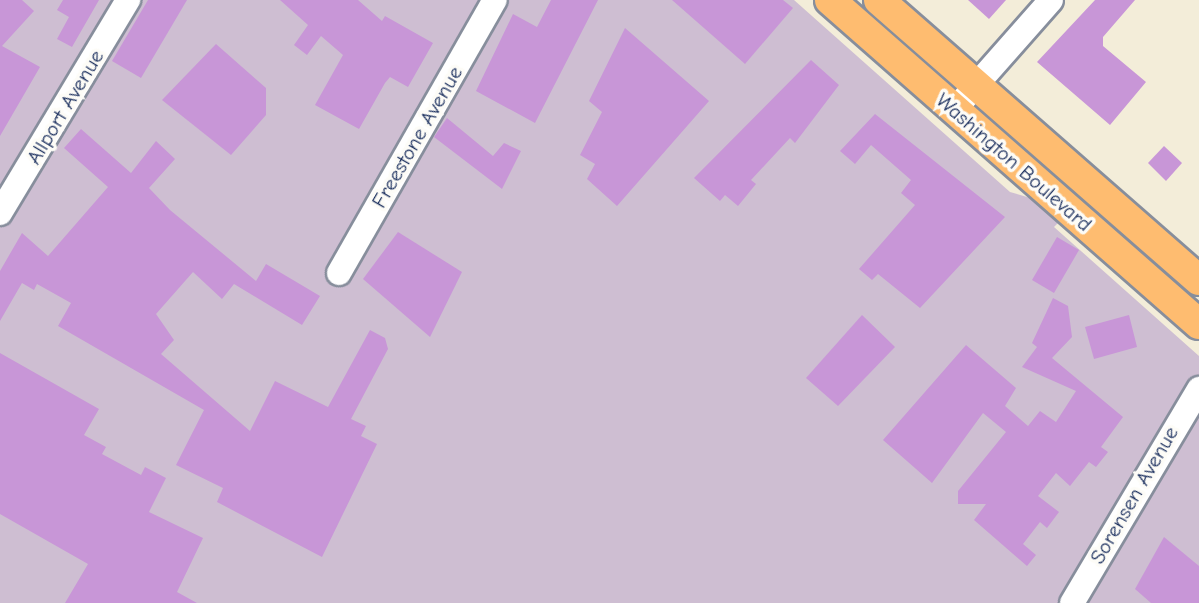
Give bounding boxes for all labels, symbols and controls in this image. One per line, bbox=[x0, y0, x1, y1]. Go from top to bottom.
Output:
street label: Allport Avenue bbox=[21, 45, 109, 169]
street label: Freestone Avenue bbox=[366, 62, 468, 212]
street label: Washington Boulevard bbox=[931, 87, 1097, 237]
street label: Sorensen Avenue bbox=[1084, 422, 1184, 568]

